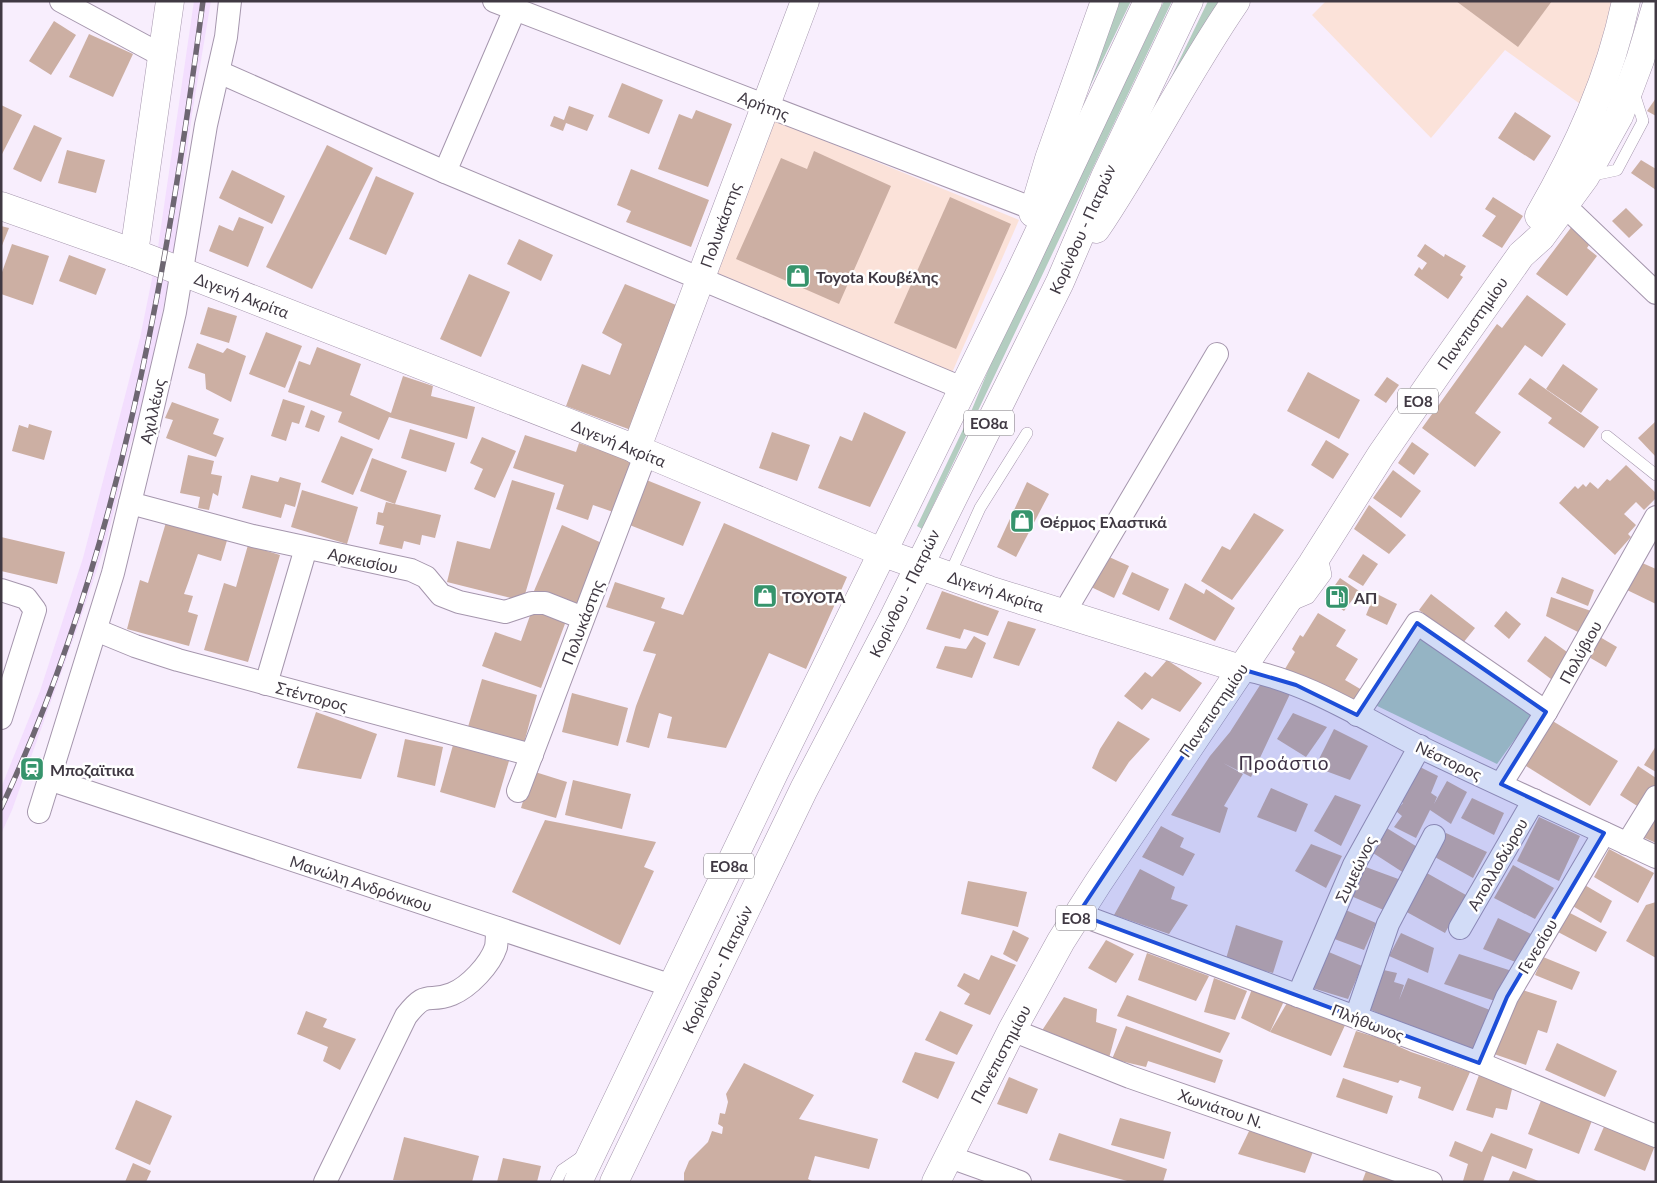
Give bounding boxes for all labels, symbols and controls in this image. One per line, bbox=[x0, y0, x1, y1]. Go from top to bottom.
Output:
street label: Αρήτης bbox=[736, 87, 793, 124]
street label: Κορίνθου - Πατρών bbox=[1045, 161, 1119, 297]
street label: Πολυκάστης bbox=[696, 179, 744, 270]
shop icon: Toyota Κουβέλης bbox=[785, 263, 811, 289]
place label: Toyota Κουβέλης bbox=[816, 267, 939, 286]
street label: Διγενή Ακρίτα bbox=[192, 268, 293, 322]
street label: Πανεπιστημίου bbox=[1433, 273, 1511, 373]
street label: Αχιλλέως bbox=[135, 376, 169, 445]
road number: ΕΟ8 bbox=[1398, 388, 1438, 414]
road number: ΕΟ8α bbox=[964, 410, 1014, 436]
street label: Διγενή Ακρίτα bbox=[569, 415, 669, 471]
shop icon: Θέρμος Ελαστικά bbox=[1009, 508, 1035, 534]
place label: Θέρμος Ελαστικά bbox=[1040, 512, 1167, 531]
street label: Κορίνθου - Πατρών bbox=[865, 526, 943, 660]
street label: Αρκεισίου bbox=[326, 543, 400, 577]
street label: Διγενή Ακρίτα bbox=[945, 566, 1047, 616]
street label: Πολυκάστης bbox=[557, 576, 607, 667]
shop icon: TOYOTA bbox=[752, 583, 778, 609]
fuel station icon: ΑΠ bbox=[1324, 584, 1350, 610]
place label: TOYOTA bbox=[782, 587, 846, 606]
place label: ΑΠ bbox=[1353, 588, 1377, 607]
street label: Πολύβιου bbox=[1555, 617, 1605, 687]
street label: Πανεπιστημίου bbox=[1175, 660, 1251, 760]
street label: Στέντορος bbox=[274, 677, 351, 715]
street label: Νέστορος bbox=[1413, 737, 1485, 784]
district label: Προάστιο bbox=[1238, 751, 1330, 774]
station icon: Μποζαϊτικα bbox=[19, 756, 45, 782]
place label: Μποζαϊτικα bbox=[50, 760, 134, 779]
street label: Απολλοδώρου bbox=[1463, 815, 1531, 913]
street label: Συμεώνος bbox=[1331, 832, 1379, 905]
street label: Μανώλη Ανδρόνικου bbox=[287, 851, 435, 915]
road number: ΕΟ8α bbox=[704, 854, 754, 878]
street label: Κορίνθου - Πατρών bbox=[678, 902, 756, 1036]
road number: ΕΟ8 bbox=[1056, 906, 1096, 930]
street label: Γενεσίου bbox=[1513, 915, 1561, 977]
street label: Πλήθωνος bbox=[1329, 1000, 1407, 1045]
street label: Πανεπιστημίου bbox=[966, 1001, 1034, 1107]
street label: Χωνιάτου Ν. bbox=[1176, 1085, 1266, 1131]

